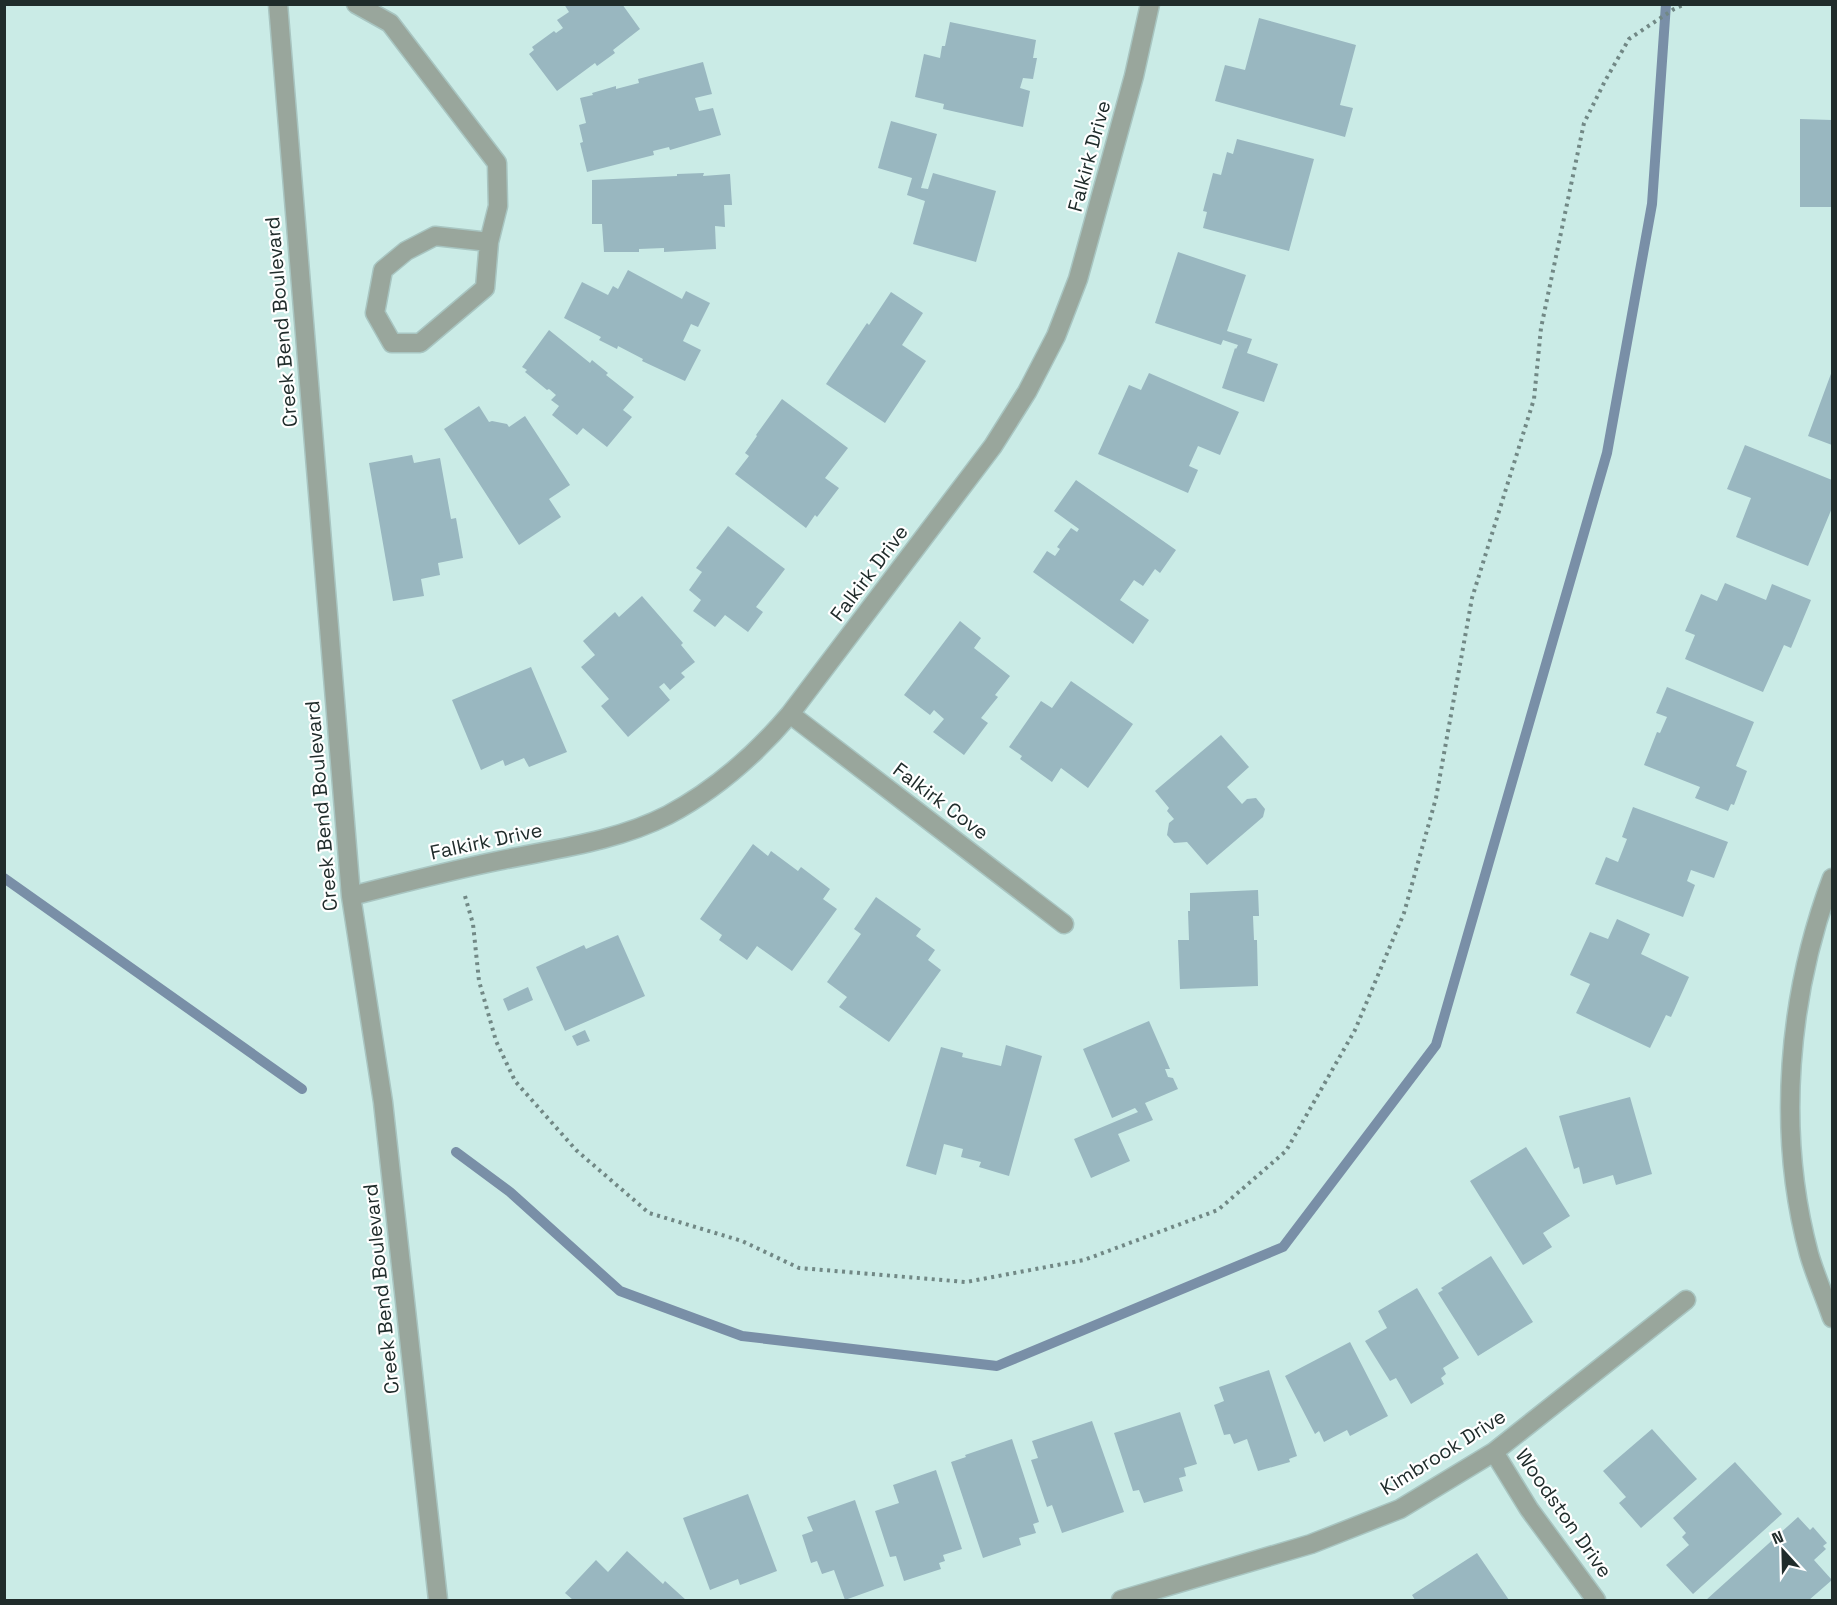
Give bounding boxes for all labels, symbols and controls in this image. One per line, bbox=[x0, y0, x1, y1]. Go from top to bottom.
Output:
street label: Falkirk Drive bbox=[1062, 98, 1116, 214]
street label: Creek Bend Boulevard bbox=[259, 216, 303, 428]
street label: Falkirk Drive bbox=[824, 520, 914, 626]
street label: Creek Bend Boulevard bbox=[299, 700, 343, 912]
street label: Falkirk Cove bbox=[888, 757, 994, 845]
street label: Falkirk Drive bbox=[428, 816, 544, 866]
street label: Creek Bend Boulevard bbox=[357, 1183, 405, 1395]
street label: Kimbrook Drive bbox=[1376, 1403, 1510, 1501]
street label: Woodston Drive bbox=[1510, 1443, 1618, 1583]
north arrow bbox=[1753, 1521, 1813, 1581]
text: N bbox=[1769, 1526, 1786, 1549]

